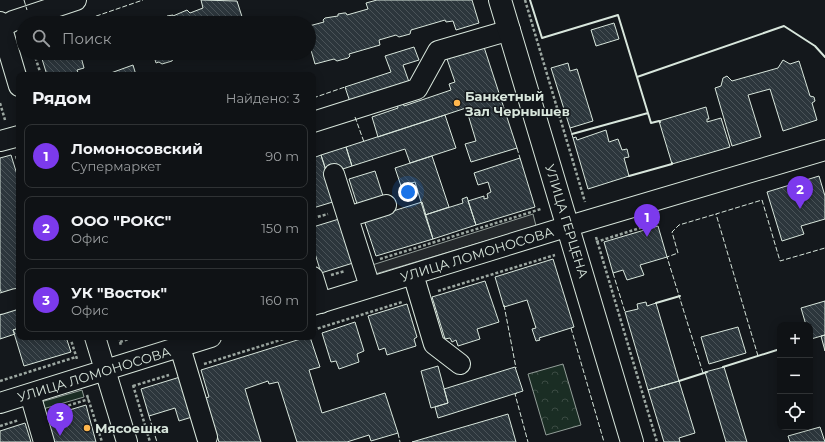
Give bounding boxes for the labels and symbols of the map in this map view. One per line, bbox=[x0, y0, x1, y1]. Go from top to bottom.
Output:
place label: Банкетный Зал Чернышев bbox=[464, 88, 570, 119]
marker: Банкетный Зал Чернышев bbox=[452, 98, 462, 108]
street label: УЛИЦА ГЕРЦЕНА bbox=[542, 162, 592, 280]
pin: 2 bbox=[787, 176, 813, 209]
your location bbox=[398, 182, 418, 202]
pin: 1 bbox=[634, 204, 660, 237]
street label: УЛИЦА ЛОМОНОСОВА bbox=[399, 223, 556, 285]
street label: УЛИЦА ЛОМОНОСОВА bbox=[16, 343, 173, 405]
pin: 3 bbox=[47, 403, 73, 436]
place label: Мясоешка bbox=[95, 420, 169, 436]
marker: Мясоешка bbox=[82, 423, 92, 433]

